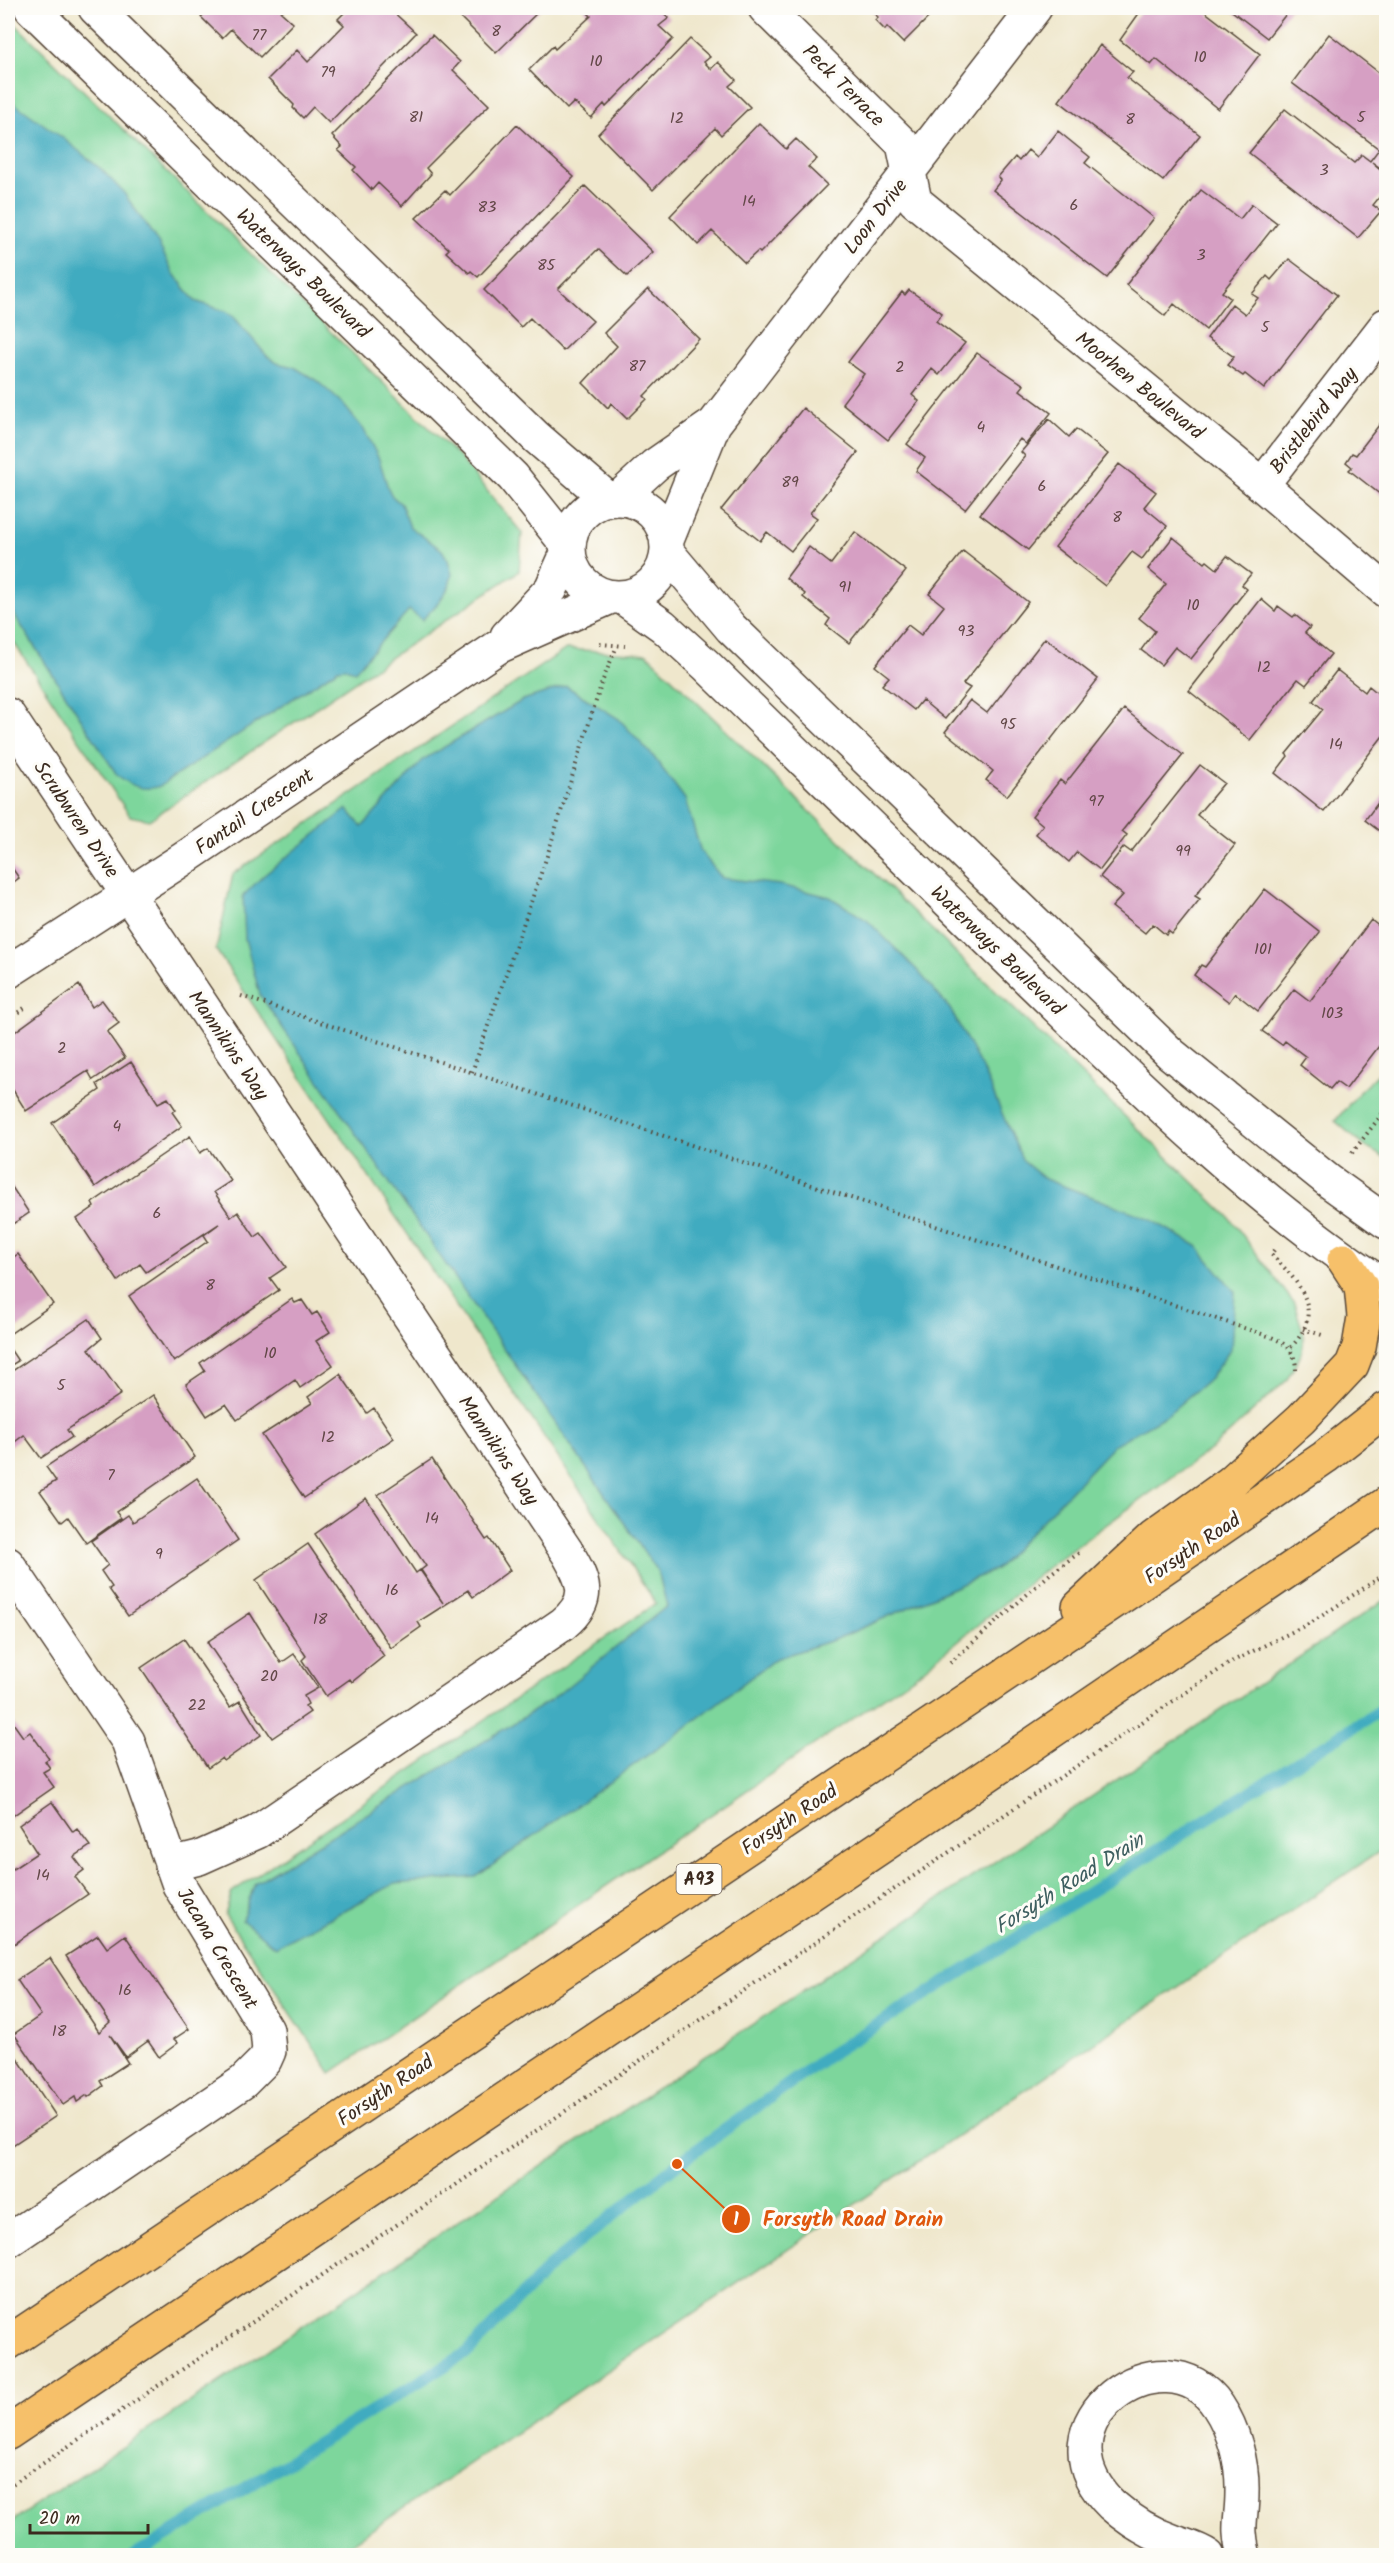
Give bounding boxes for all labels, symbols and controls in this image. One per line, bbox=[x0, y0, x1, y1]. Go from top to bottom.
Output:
house number: 8 bbox=[491, 19, 501, 44]
house number: 77 bbox=[252, 23, 267, 48]
street label: Peck Terrace bbox=[794, 37, 892, 135]
house number: 10 bbox=[1193, 45, 1207, 70]
house number: 10 bbox=[589, 49, 603, 74]
house number: 79 bbox=[320, 60, 336, 85]
house number: 81 bbox=[409, 105, 423, 130]
house number: 5 bbox=[1357, 105, 1367, 130]
house number: 12 bbox=[670, 106, 684, 131]
house number: 8 bbox=[1125, 107, 1135, 132]
house number: 3 bbox=[1319, 158, 1329, 183]
street label: Loon Drive bbox=[836, 172, 917, 262]
house number: 14 bbox=[742, 189, 756, 214]
house number: 6 bbox=[1070, 193, 1078, 218]
house number: 83 bbox=[478, 195, 496, 220]
street label: Waterways Boulevard bbox=[228, 201, 378, 348]
house number: 3 bbox=[1196, 243, 1206, 268]
house number: 85 bbox=[537, 253, 557, 278]
house number: 5 bbox=[1261, 315, 1271, 340]
street label: Moorhen Boulevard bbox=[1067, 324, 1211, 450]
house number: 87 bbox=[628, 354, 646, 379]
house number: 2 bbox=[895, 355, 905, 380]
street label: Bristlebird Way bbox=[1262, 360, 1367, 482]
house number: 4 bbox=[977, 415, 986, 440]
house number: 89 bbox=[781, 470, 799, 495]
house number: 6 bbox=[1038, 474, 1046, 499]
house number: 8 bbox=[1112, 505, 1122, 530]
house number: 91 bbox=[839, 575, 851, 600]
house number: 10 bbox=[1186, 593, 1200, 618]
house number: 93 bbox=[958, 619, 974, 644]
house number: 12 bbox=[1257, 655, 1271, 680]
house number: 95 bbox=[1000, 712, 1018, 737]
house number: 14 bbox=[1329, 732, 1343, 757]
street label: Scrubwren Drive bbox=[24, 755, 127, 885]
street label: Fantail Crescent bbox=[189, 761, 321, 864]
house number: 97 bbox=[1088, 789, 1104, 814]
house number: 99 bbox=[1175, 839, 1191, 864]
street label: Waterways Boulevard bbox=[922, 878, 1072, 1025]
house number: 101 bbox=[1254, 937, 1272, 962]
street label: Mannikins Way bbox=[179, 985, 276, 1108]
house number: 103 bbox=[1321, 1001, 1343, 1026]
house number: 2 bbox=[57, 1036, 67, 1061]
house number: 4 bbox=[113, 1114, 122, 1139]
house number: 6 bbox=[153, 1201, 161, 1226]
house number: 8 bbox=[205, 1273, 215, 1298]
house number: 10 bbox=[263, 1341, 277, 1366]
house number: 5 bbox=[57, 1373, 67, 1398]
street label: Mannikins Way bbox=[449, 1390, 546, 1513]
house number: 12 bbox=[321, 1425, 335, 1450]
house number: 7 bbox=[107, 1463, 115, 1488]
street label: Forsyth Road bbox=[1138, 1505, 1249, 1594]
house number: 14 bbox=[425, 1506, 439, 1531]
house number: 9 bbox=[155, 1542, 163, 1567]
house number: 16 bbox=[385, 1578, 399, 1603]
house number: 18 bbox=[313, 1607, 328, 1632]
house number: 20 bbox=[260, 1664, 278, 1689]
house number: 22 bbox=[188, 1693, 206, 1718]
street label: Forsyth Road bbox=[735, 1776, 846, 1865]
water label: Forsyth Road Drain bbox=[988, 1824, 1153, 1944]
house number: 14 bbox=[36, 1863, 50, 1888]
road number: A93 bbox=[676, 1864, 722, 1894]
street label: Jacana Crescent bbox=[167, 1882, 266, 2016]
house number: 16 bbox=[118, 1978, 132, 2003]
house number: 18 bbox=[52, 2019, 67, 2044]
street label: Forsyth Road bbox=[331, 2047, 442, 2136]
callout: Forsyth Road Drain bbox=[721, 2199, 955, 2238]
text: Forsyth Road Drain bbox=[763, 2204, 943, 2237]
text: 1 bbox=[733, 2206, 739, 2235]
scale bar bbox=[30, 2497, 148, 2535]
text: 20 m bbox=[39, 2505, 80, 2534]

